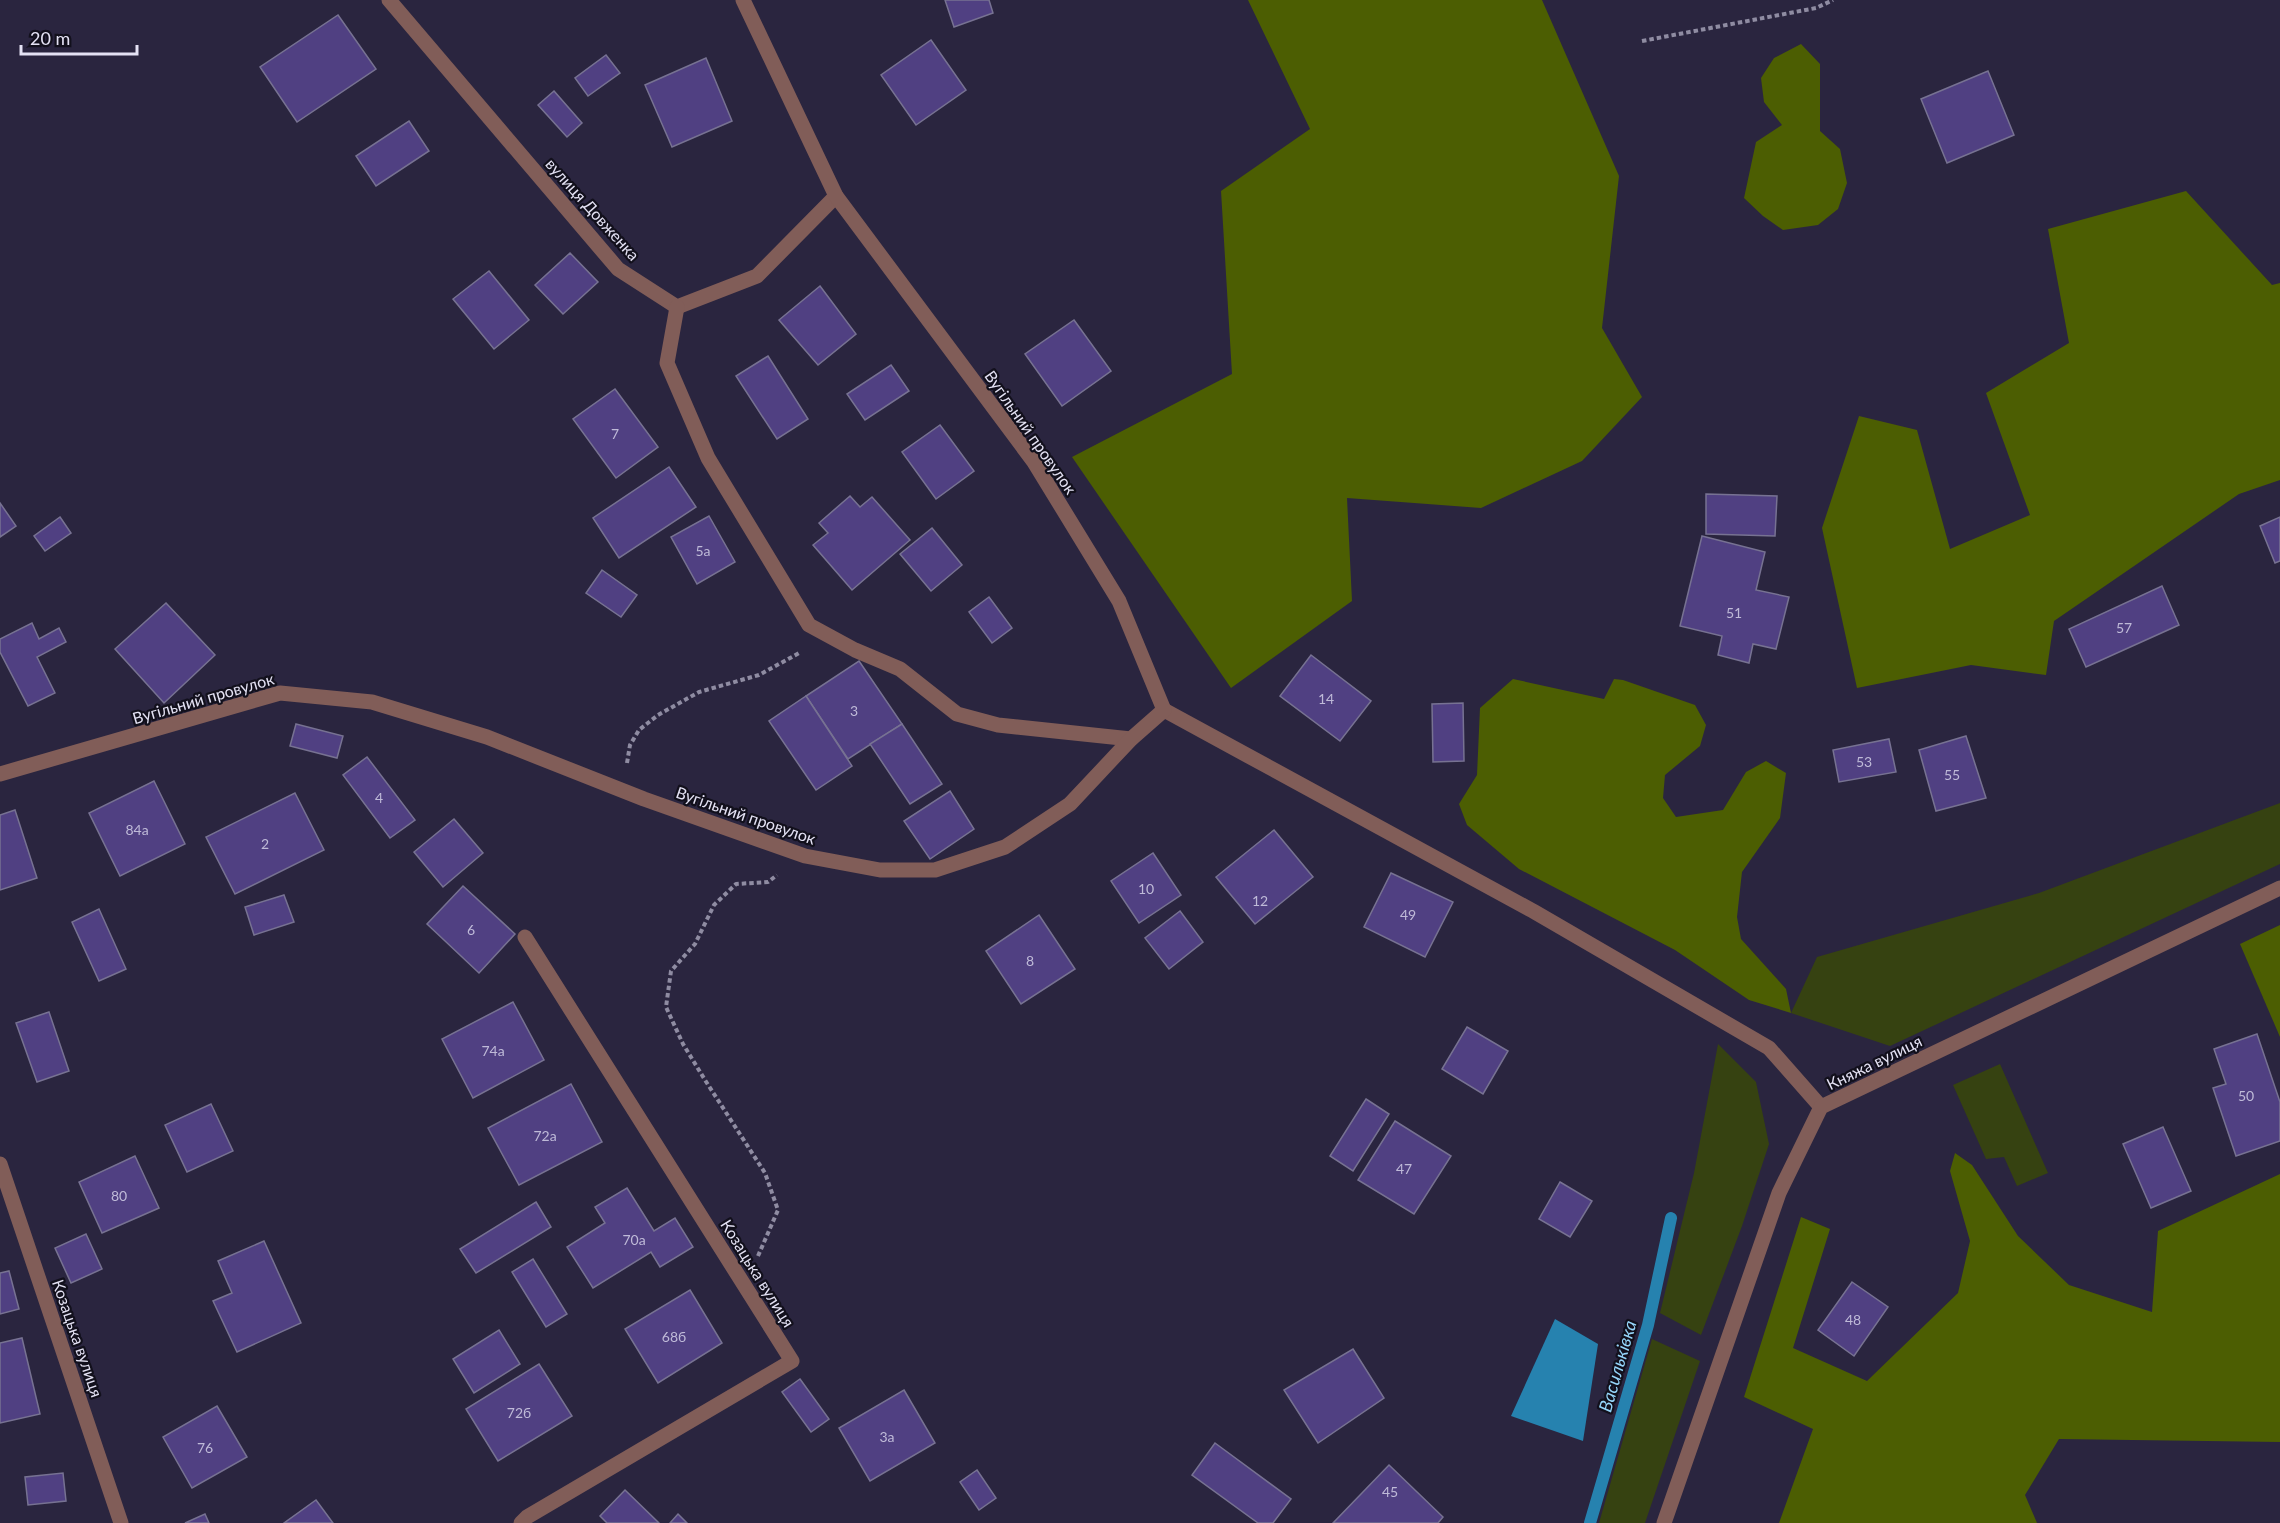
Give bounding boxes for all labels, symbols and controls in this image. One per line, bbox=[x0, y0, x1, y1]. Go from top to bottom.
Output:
scale bar bbox=[21, 18, 136, 56]
text: 20 m bbox=[30, 27, 70, 49]
street label: вулиця Довженка bbox=[542, 154, 644, 264]
street label: Вугільний провулок bbox=[981, 367, 1081, 498]
house number: 7 bbox=[611, 425, 619, 442]
house number: 5а bbox=[695, 542, 711, 559]
house number: 51 bbox=[1726, 604, 1742, 621]
house number: 57 bbox=[2116, 619, 2132, 636]
street label: Вугільний провулок bbox=[130, 668, 277, 727]
house number: 14 bbox=[1318, 690, 1334, 707]
house number: 3 bbox=[850, 702, 858, 719]
house number: 53 bbox=[1856, 753, 1872, 770]
house number: 55 bbox=[1944, 766, 1960, 783]
street label: Вугільний провулок bbox=[674, 782, 819, 848]
house number: 4 bbox=[375, 789, 383, 806]
house number: 84а bbox=[125, 821, 149, 838]
house number: 2 bbox=[261, 835, 269, 852]
house number: 10 bbox=[1138, 880, 1154, 897]
house number: 12 bbox=[1252, 892, 1268, 909]
house number: 49 bbox=[1400, 906, 1416, 923]
house number: 6 bbox=[467, 921, 475, 938]
house number: 8 bbox=[1026, 952, 1034, 969]
street label: Княжа вулиця bbox=[1823, 1031, 1925, 1093]
house number: 74а bbox=[481, 1042, 505, 1059]
house number: 50 bbox=[2238, 1087, 2254, 1104]
house number: 72а bbox=[533, 1127, 557, 1144]
house number: 47 bbox=[1396, 1160, 1412, 1177]
house number: 80 bbox=[111, 1187, 127, 1204]
street label: Козацька вулиця bbox=[717, 1216, 799, 1330]
house number: 70а bbox=[622, 1231, 646, 1248]
street label: Козацька вулиця bbox=[49, 1277, 107, 1399]
house number: 48 bbox=[1845, 1311, 1861, 1328]
water label: Васильківка bbox=[1593, 1318, 1641, 1414]
house number: 68б bbox=[662, 1328, 686, 1345]
house number: 72б bbox=[507, 1404, 531, 1421]
house number: 3а bbox=[879, 1428, 895, 1445]
house number: 76 bbox=[197, 1439, 213, 1456]
house number: 45 bbox=[1382, 1483, 1398, 1500]

